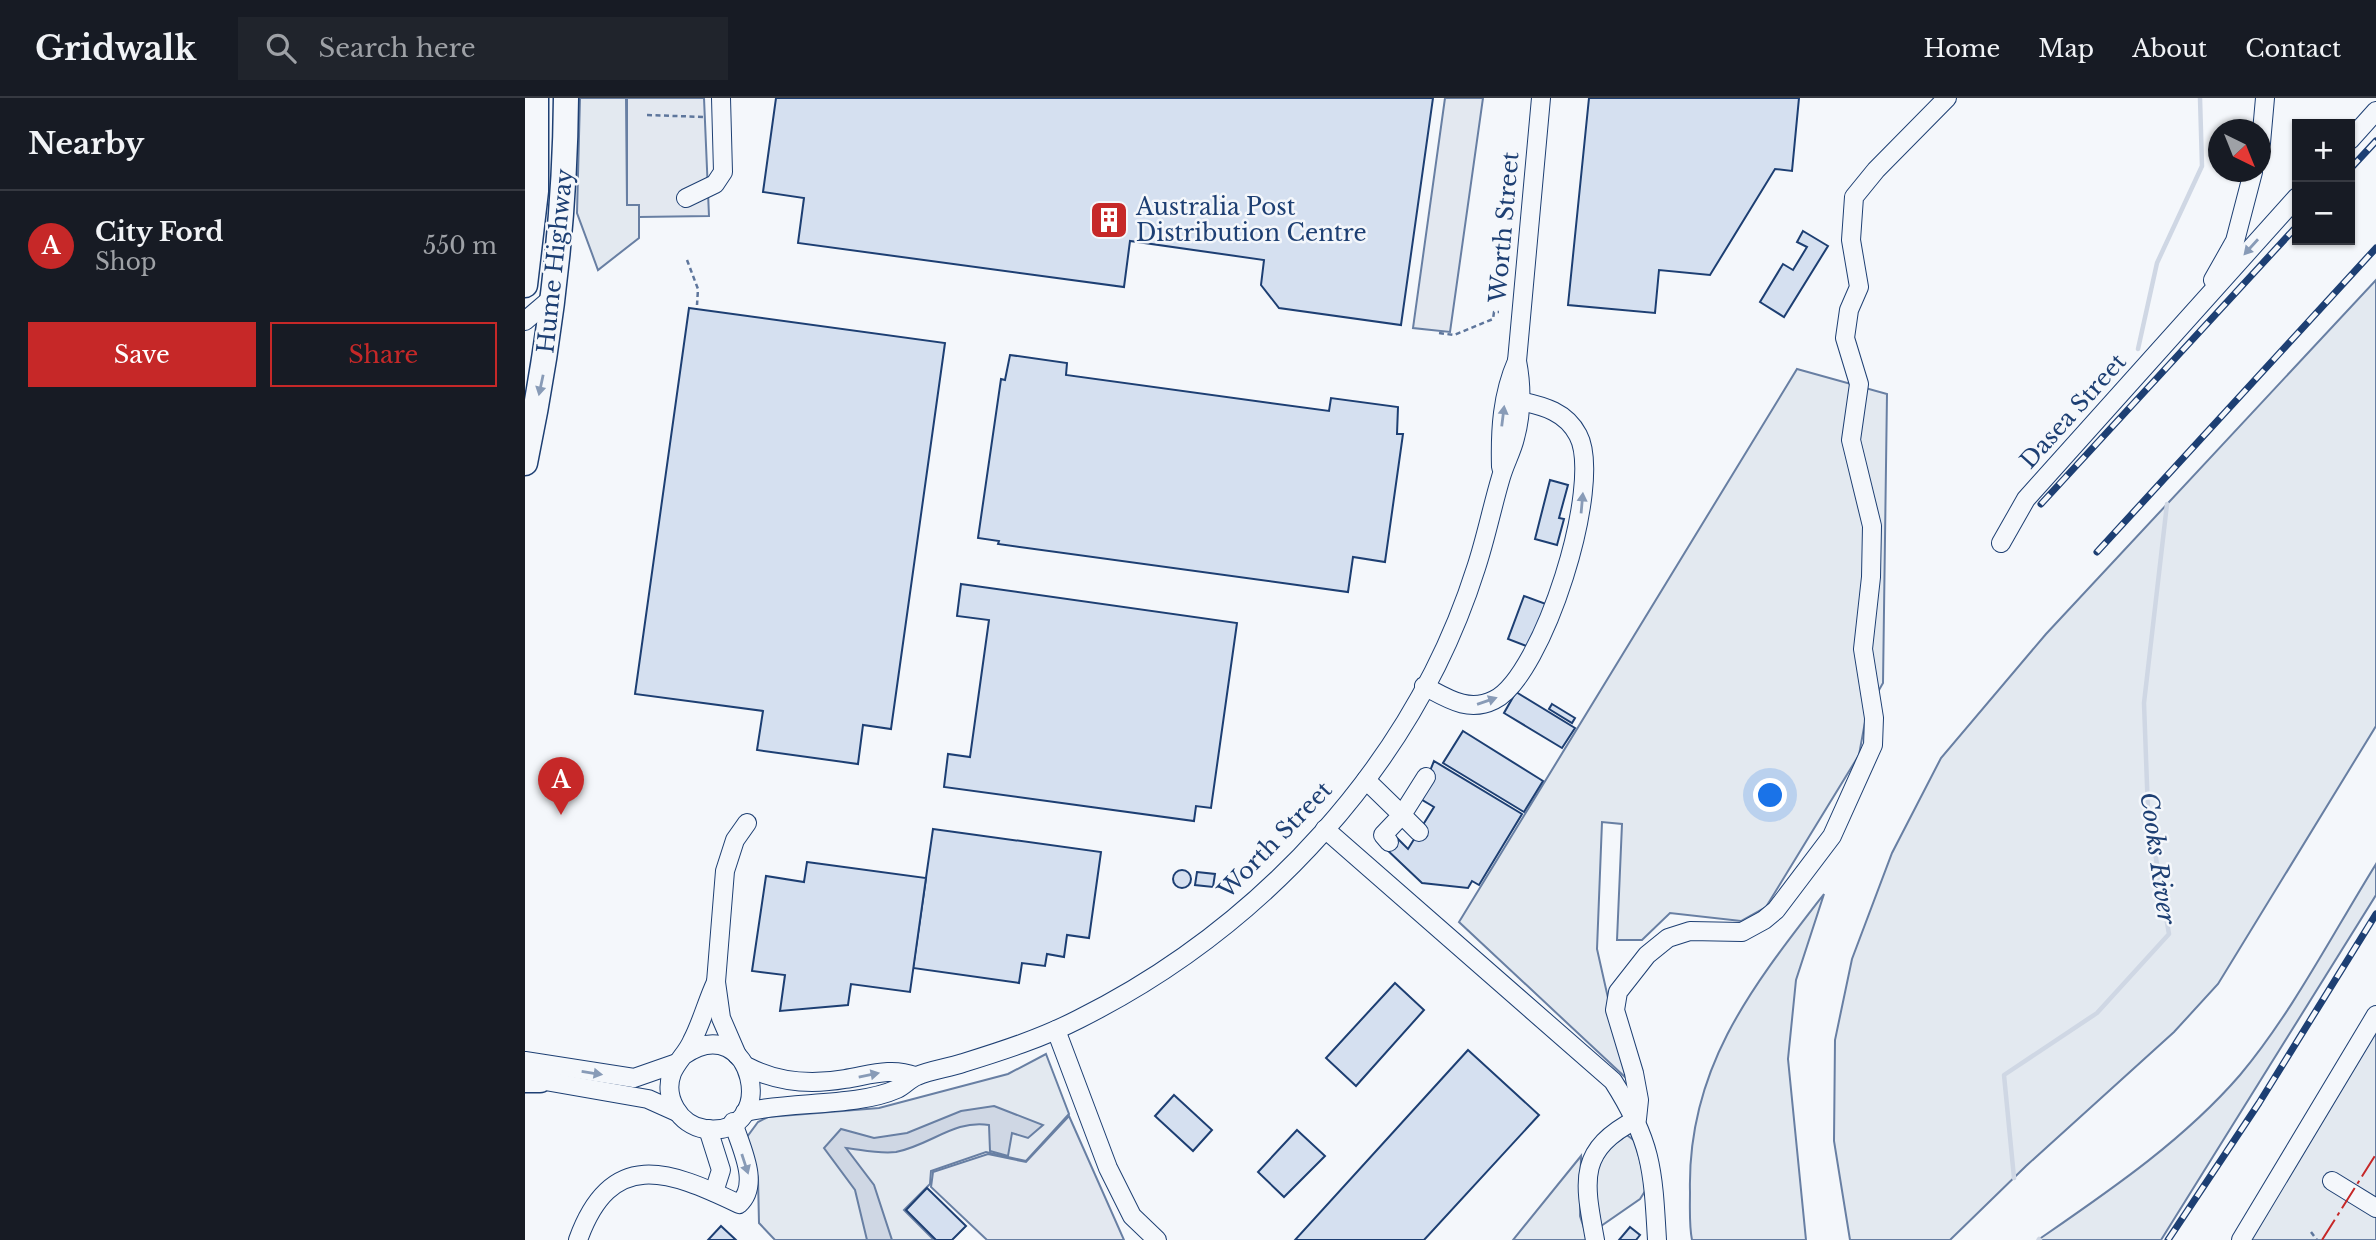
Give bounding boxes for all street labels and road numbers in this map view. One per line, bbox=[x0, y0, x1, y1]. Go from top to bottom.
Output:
street label: Worth Street bbox=[1483, 150, 1525, 305]
street label: Hume Highway bbox=[531, 167, 579, 355]
street label: Dasea Street bbox=[2014, 348, 2132, 474]
street label: Worth Street bbox=[1212, 776, 1338, 905]

